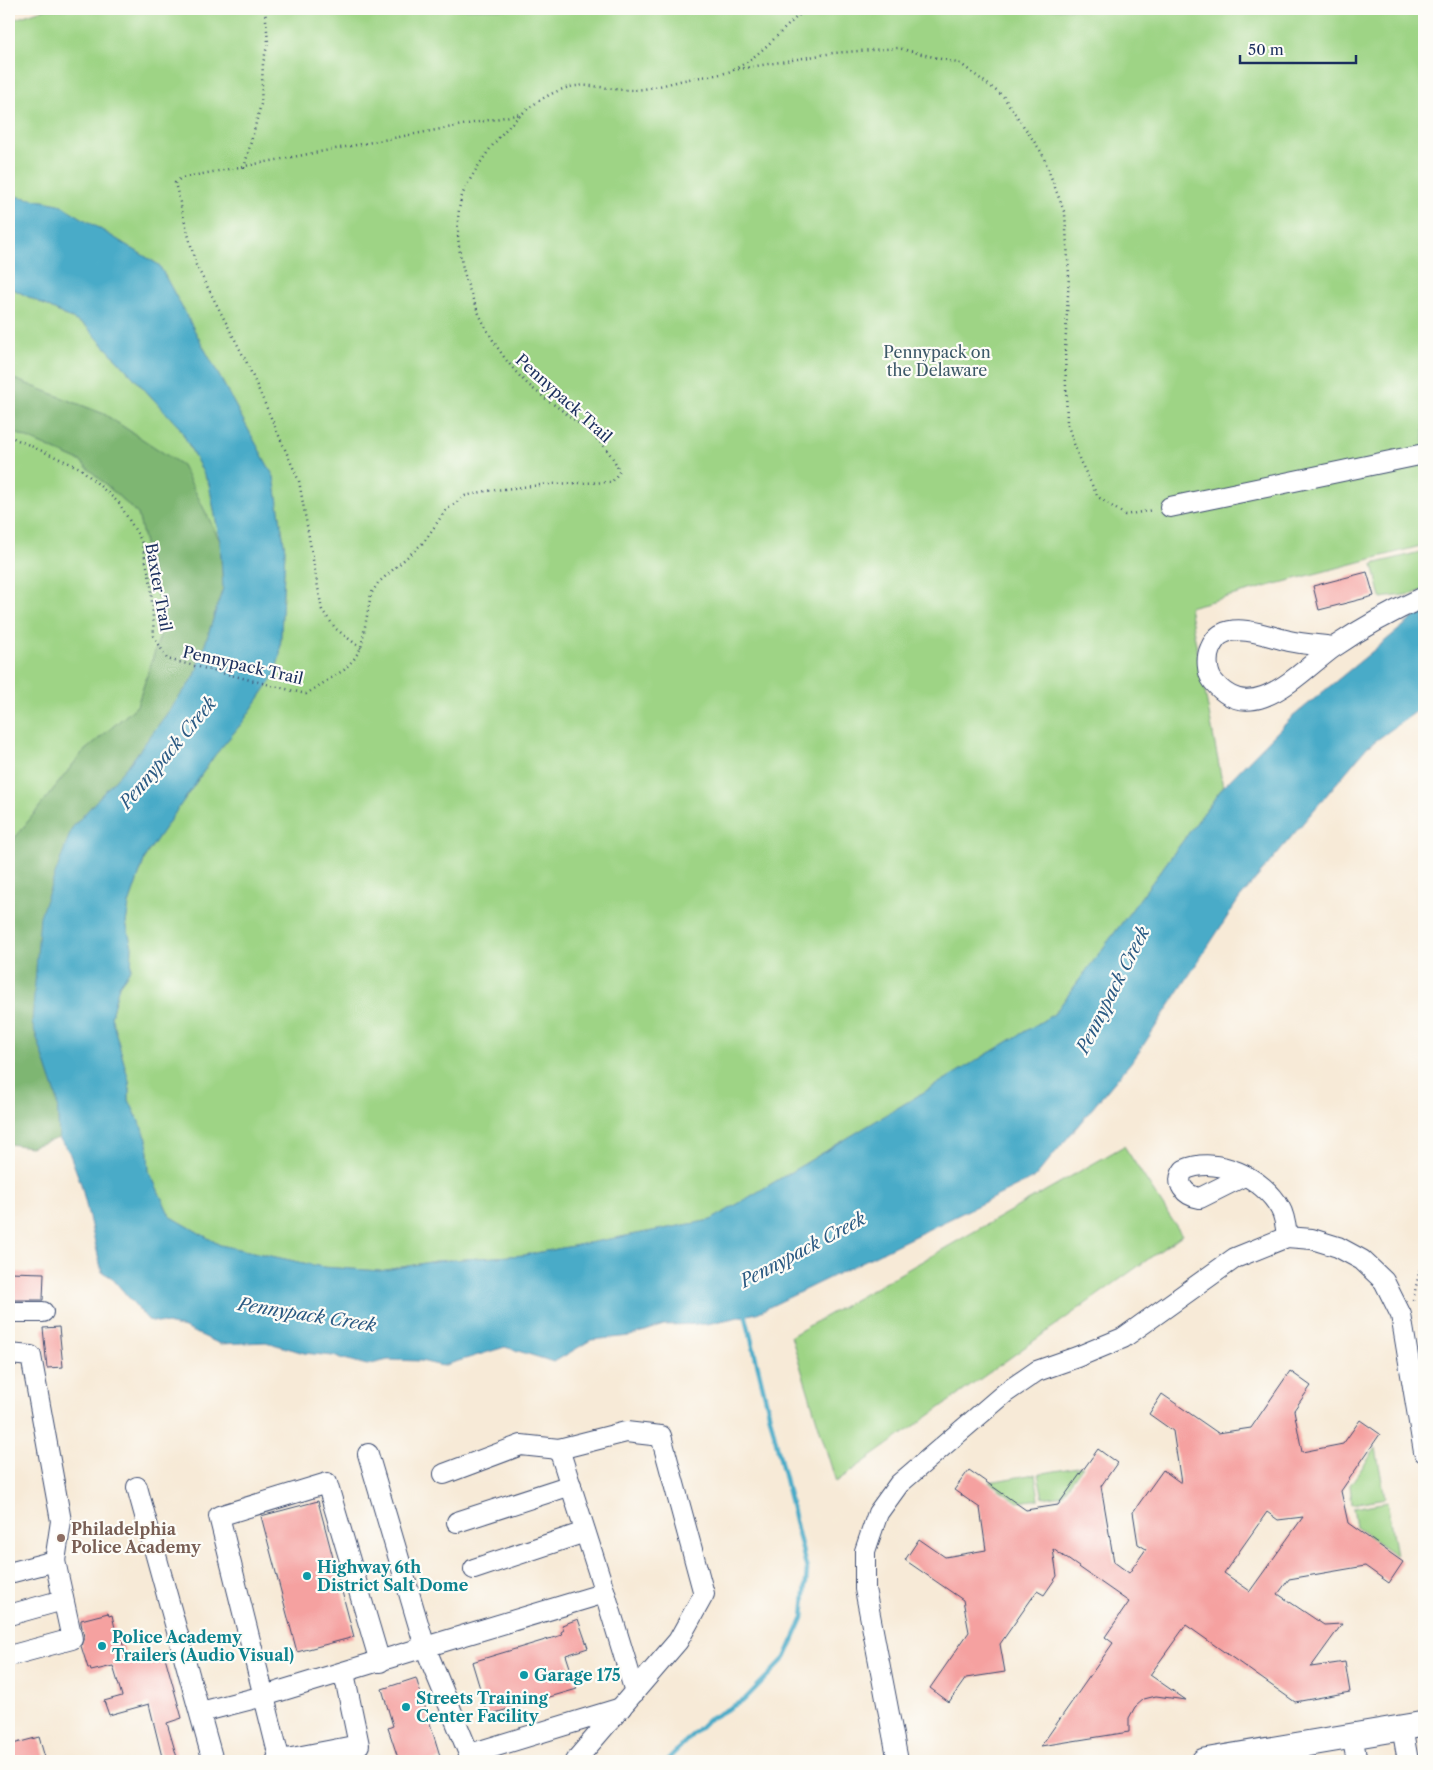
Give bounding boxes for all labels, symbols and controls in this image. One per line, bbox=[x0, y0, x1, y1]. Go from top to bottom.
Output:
scale bar bbox=[1240, 32, 1357, 64]
text: 50 m bbox=[1248, 40, 1284, 59]
park label: Pennypack on the Delaware bbox=[883, 342, 991, 380]
street label: Pennypack Trail bbox=[512, 349, 617, 447]
street label: Baxter Trail bbox=[141, 541, 177, 633]
street label: Pennypack Trail bbox=[181, 641, 305, 689]
water label: Pennypack Creek bbox=[114, 692, 222, 815]
water label: Pennypack Creek bbox=[1071, 922, 1155, 1059]
water label: Pennypack Creek bbox=[735, 1207, 870, 1293]
water label: Pennypack Creek bbox=[234, 1293, 378, 1337]
place label: Philadelphia Police Academy bbox=[71, 1519, 202, 1557]
marker: Philadelphia Police Academy bbox=[55, 1532, 67, 1544]
place label: Highway 6th District Salt Dome bbox=[317, 1557, 469, 1595]
marker: Highway 6th District Salt Dome bbox=[301, 1570, 313, 1582]
place label: Police Academy Trailers (Audio Visual) bbox=[112, 1627, 294, 1665]
marker: Police Academy Trailers (Audio Visual) bbox=[96, 1640, 108, 1652]
place label: Garage 175 bbox=[534, 1665, 621, 1685]
marker: Garage 175 bbox=[518, 1669, 530, 1681]
place label: Streets Training Center Facility bbox=[416, 1688, 549, 1726]
marker: Streets Training Center Facility bbox=[400, 1701, 412, 1713]

